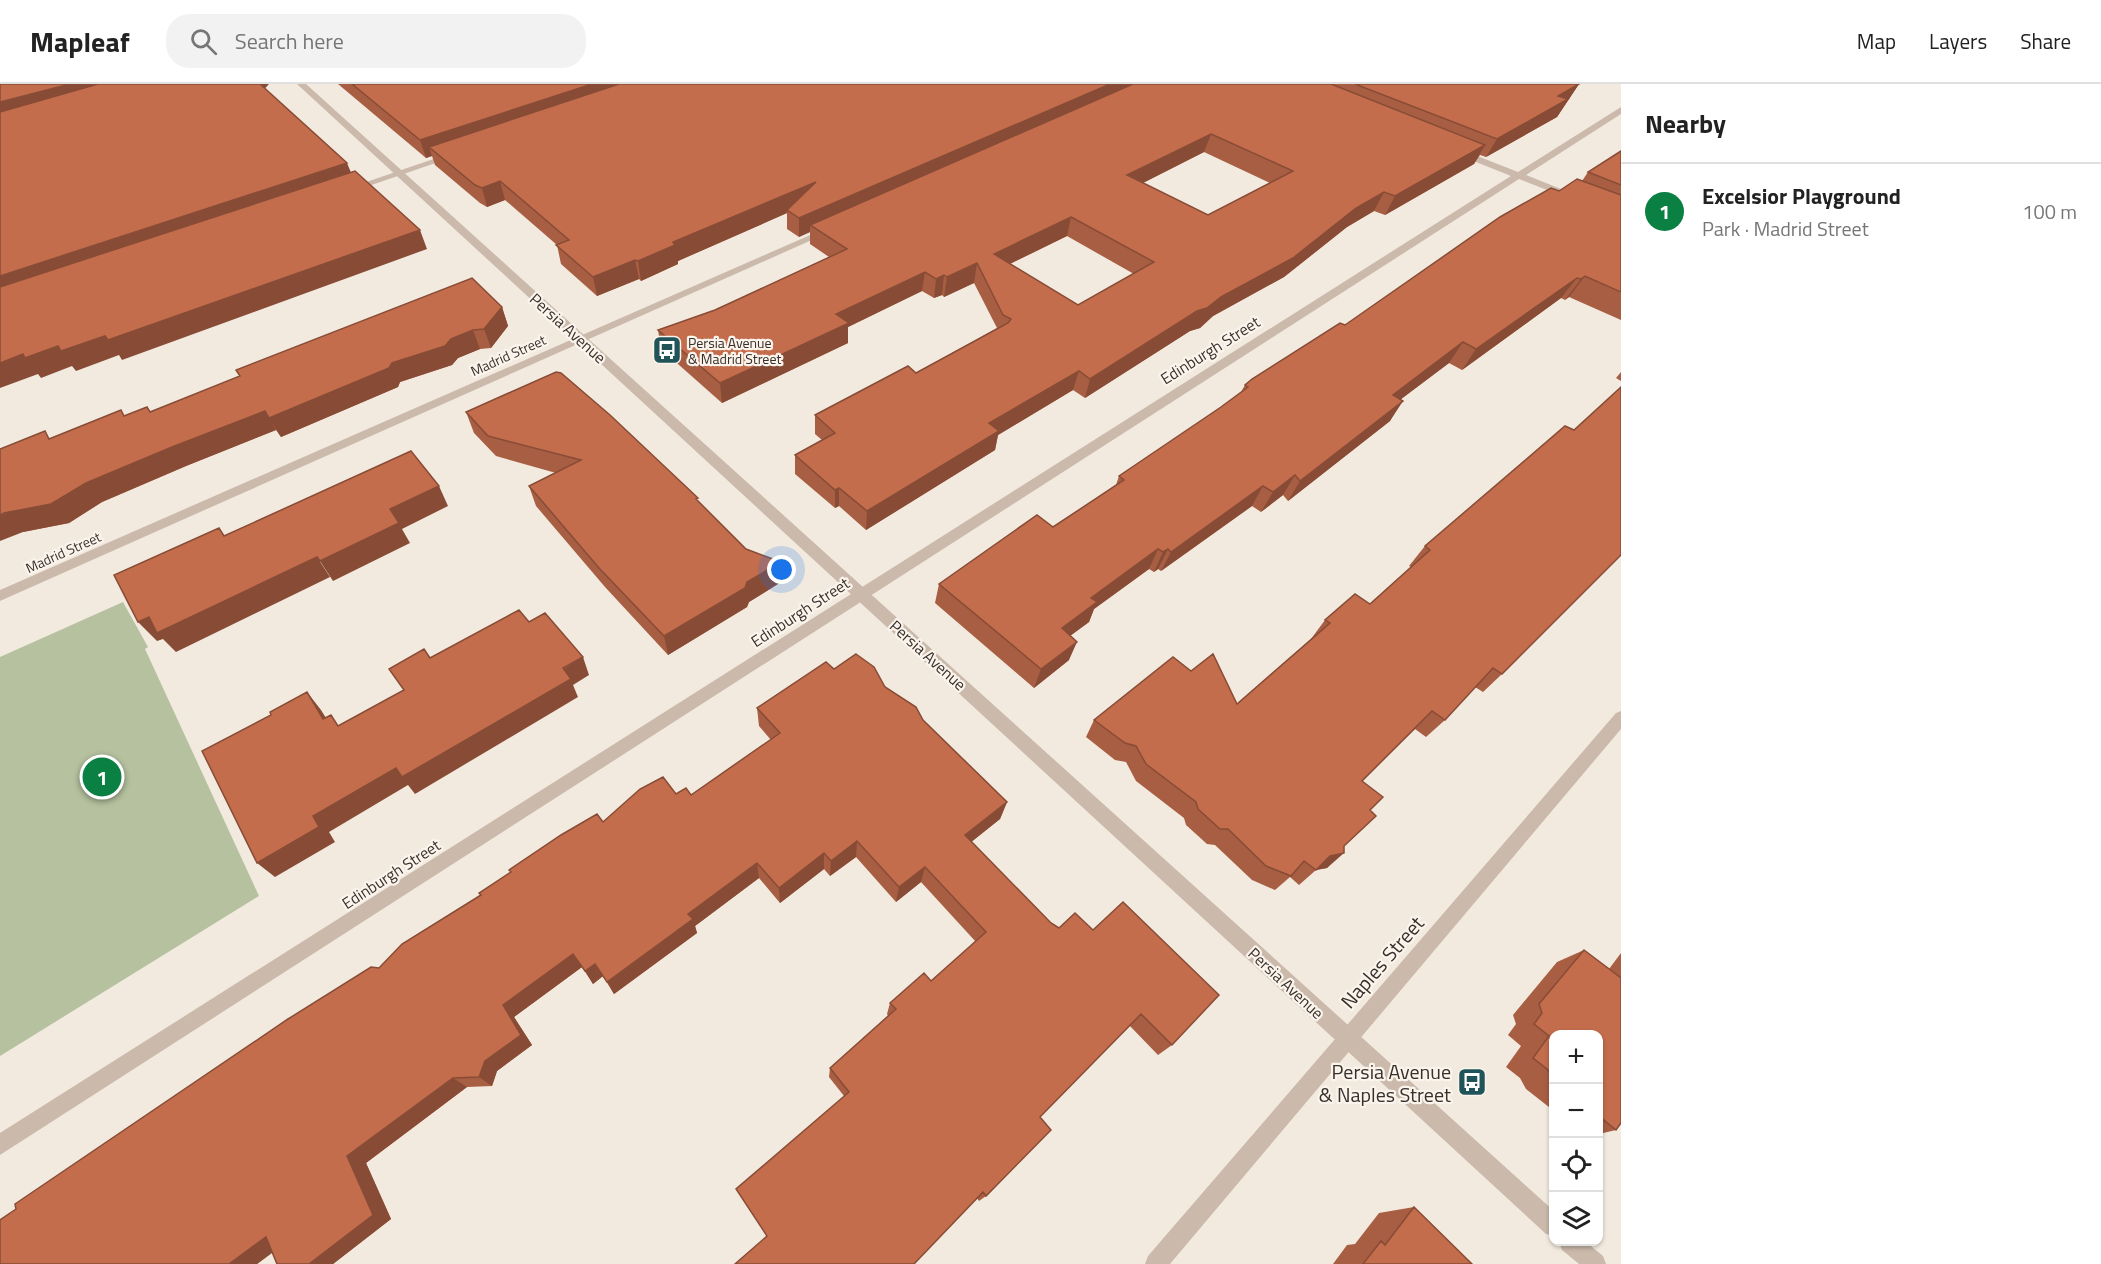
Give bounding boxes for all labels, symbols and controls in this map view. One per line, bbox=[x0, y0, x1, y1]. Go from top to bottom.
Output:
search box bbox=[166, 14, 586, 68]
text: Mapleaf bbox=[30, 20, 130, 63]
text: Search here bbox=[235, 24, 344, 58]
icon: search bbox=[187, 25, 220, 58]
text: Map bbox=[1857, 25, 1896, 57]
text: Layers bbox=[1929, 25, 1987, 57]
text: Share bbox=[2020, 25, 2071, 57]
text: Nearby bbox=[1645, 104, 1726, 143]
text: Excelsior Playground bbox=[1702, 179, 1901, 213]
text: 1 bbox=[1659, 196, 1670, 227]
text: 100 m bbox=[2022, 196, 2077, 227]
text: Park · Madrid Street bbox=[1702, 213, 1869, 244]
street label: Persia Avenue bbox=[524, 287, 612, 369]
street label: Edinburgh Street bbox=[1156, 310, 1265, 390]
street label: Madrid Street bbox=[467, 329, 549, 381]
place label: Persia Avenue & Madrid Street bbox=[688, 332, 781, 369]
bus stop icon: Persia Avenue & Madrid Street bbox=[651, 334, 683, 366]
street label: Madrid Street bbox=[22, 526, 104, 578]
your location bbox=[767, 555, 796, 584]
street label: Edinburgh Street bbox=[746, 571, 854, 653]
street label: Persia Avenue bbox=[884, 614, 972, 696]
pin: 1 bbox=[82, 754, 122, 800]
street label: Edinburgh Street bbox=[337, 833, 445, 915]
street label: Naples Street bbox=[1333, 909, 1431, 1015]
street label: Persia Avenue bbox=[1243, 942, 1329, 1024]
map controls bbox=[1549, 1030, 1603, 1246]
button: + bbox=[1549, 1030, 1603, 1084]
place label: Persia Avenue & Naples Street bbox=[1319, 1056, 1451, 1110]
bus stop icon: Persia Avenue & Naples Street bbox=[1456, 1066, 1488, 1098]
button: − bbox=[1549, 1084, 1603, 1138]
button: locate bbox=[1549, 1138, 1603, 1192]
button: layers bbox=[1549, 1192, 1603, 1246]

